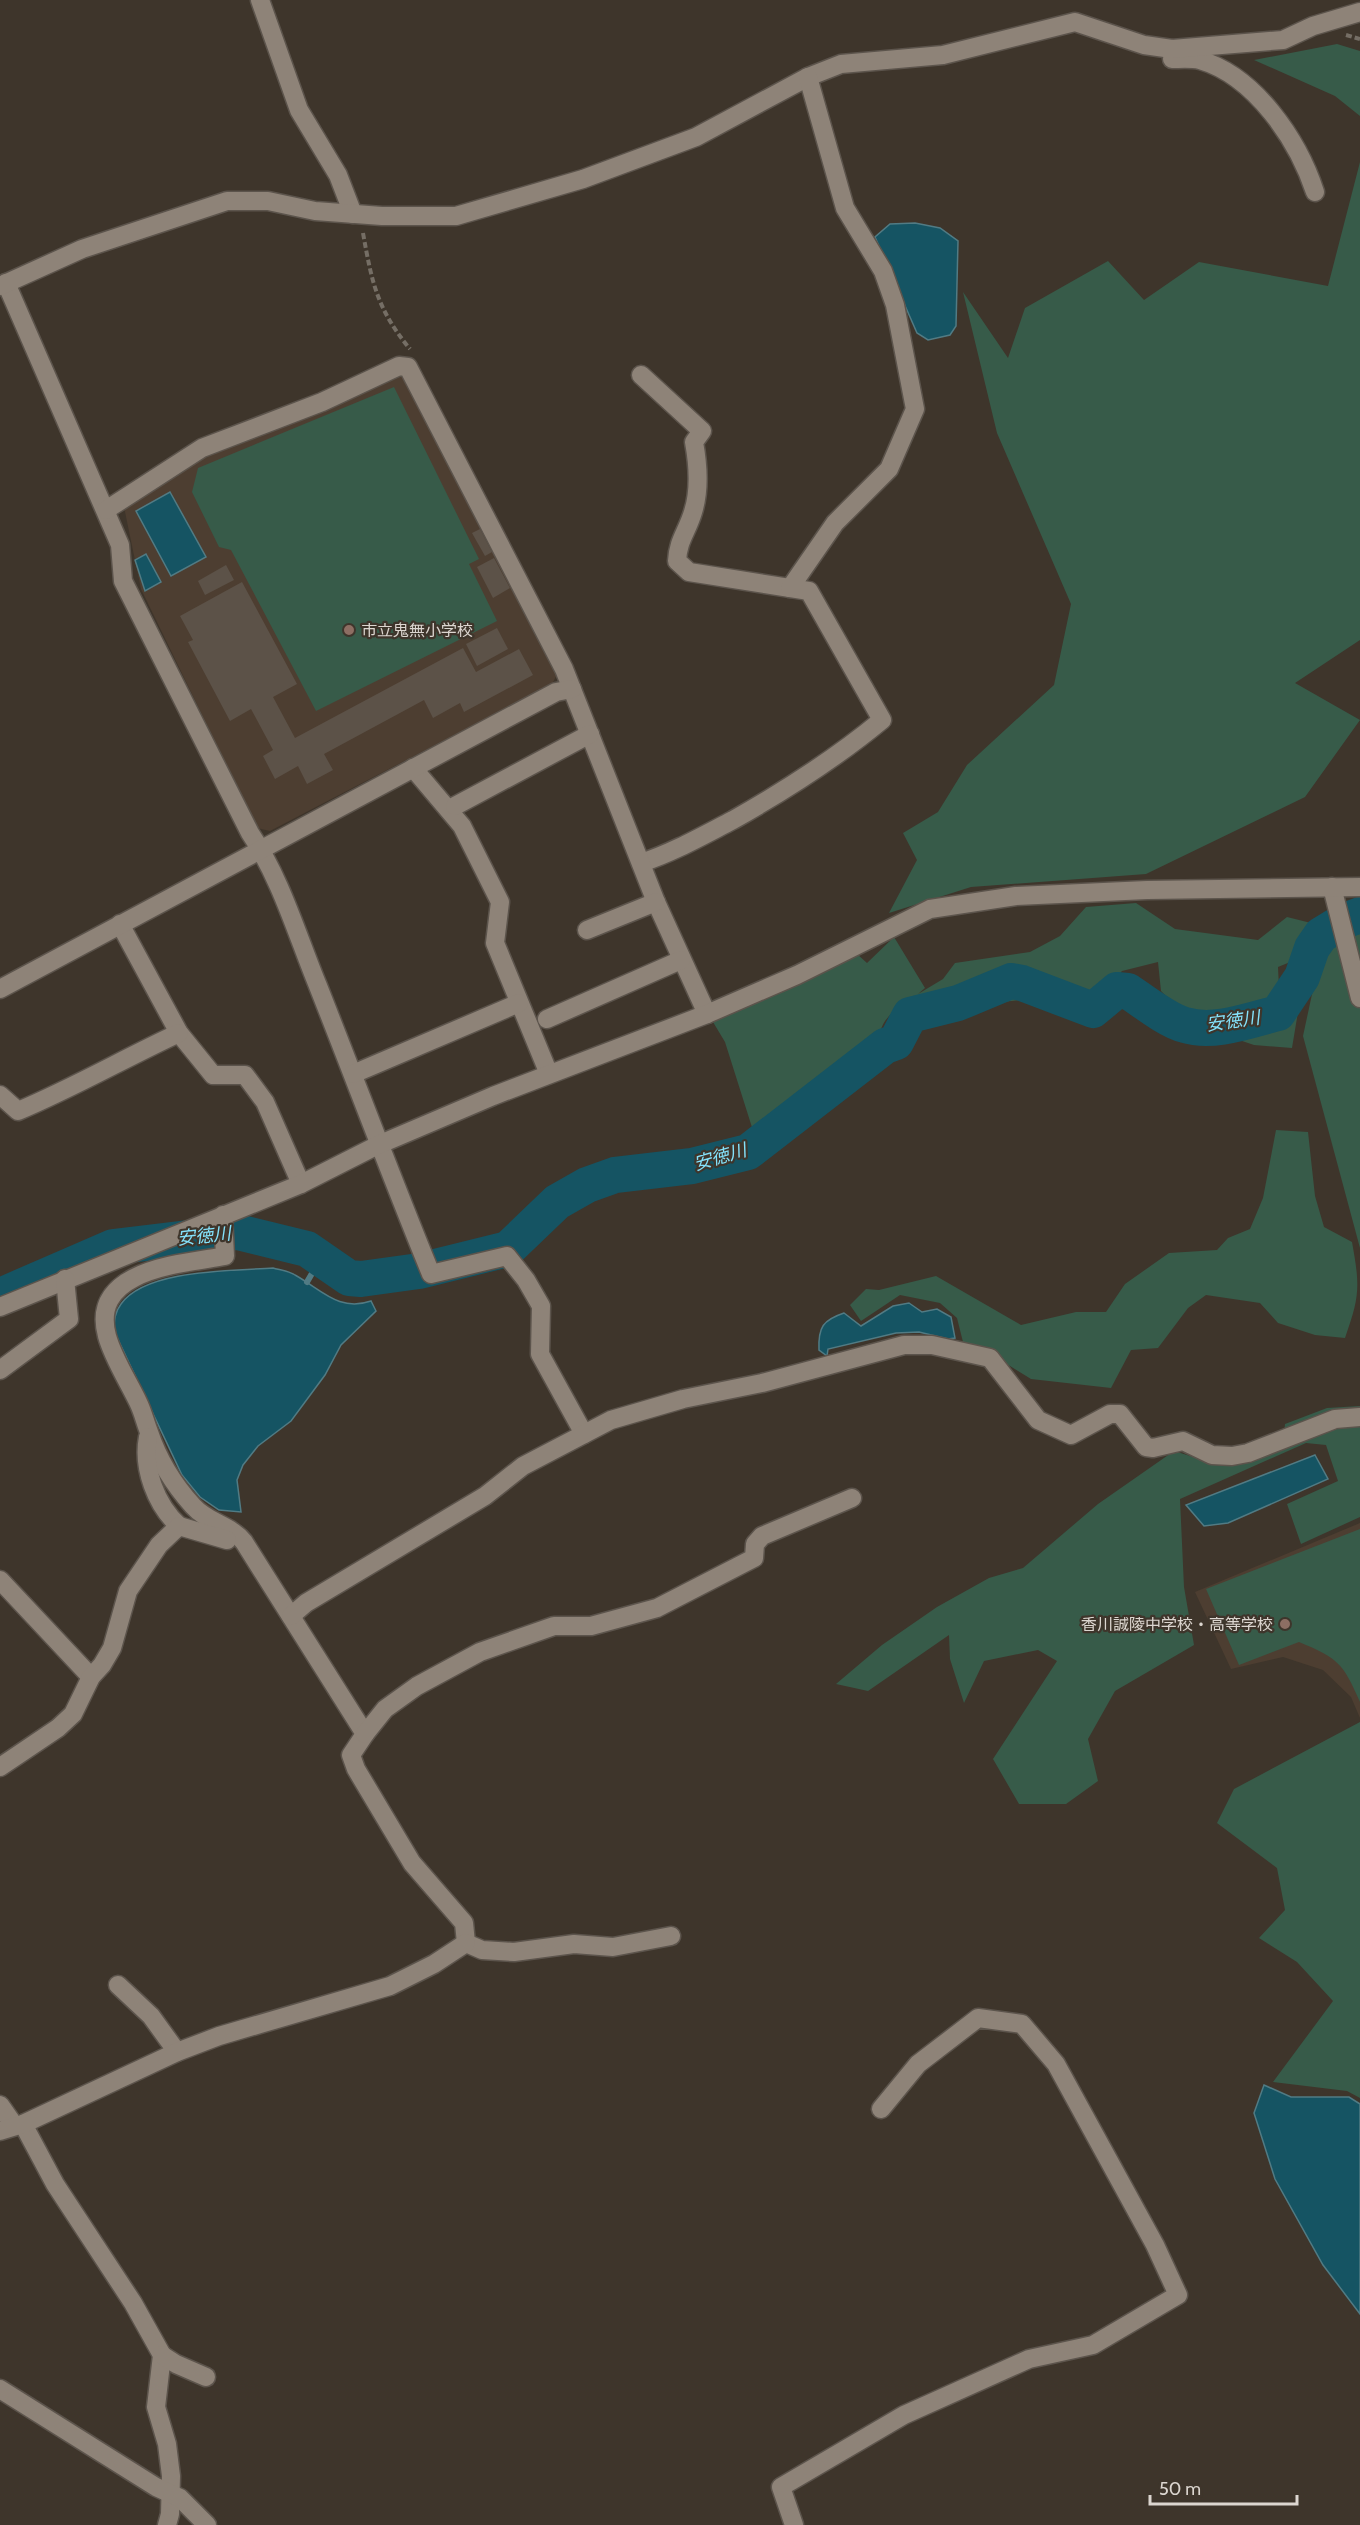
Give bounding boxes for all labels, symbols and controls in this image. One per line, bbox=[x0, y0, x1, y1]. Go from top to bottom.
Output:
place label: 市立鬼無小学校 bbox=[361, 621, 473, 640]
marker: 市立鬼無小学校 bbox=[342, 623, 356, 637]
water label: 安徳川 bbox=[1205, 1006, 1263, 1036]
water label: 安徳川 bbox=[691, 1138, 751, 1175]
water label: 安徳川 bbox=[176, 1222, 234, 1250]
place label: 香川誠陵中学校・高等学校 bbox=[1081, 1615, 1273, 1634]
marker: 香川誠陵中学校・高等学校 bbox=[1278, 1617, 1292, 1631]
scale bar bbox=[1150, 2468, 1297, 2506]
text: 50 m bbox=[1159, 2478, 1201, 2500]

